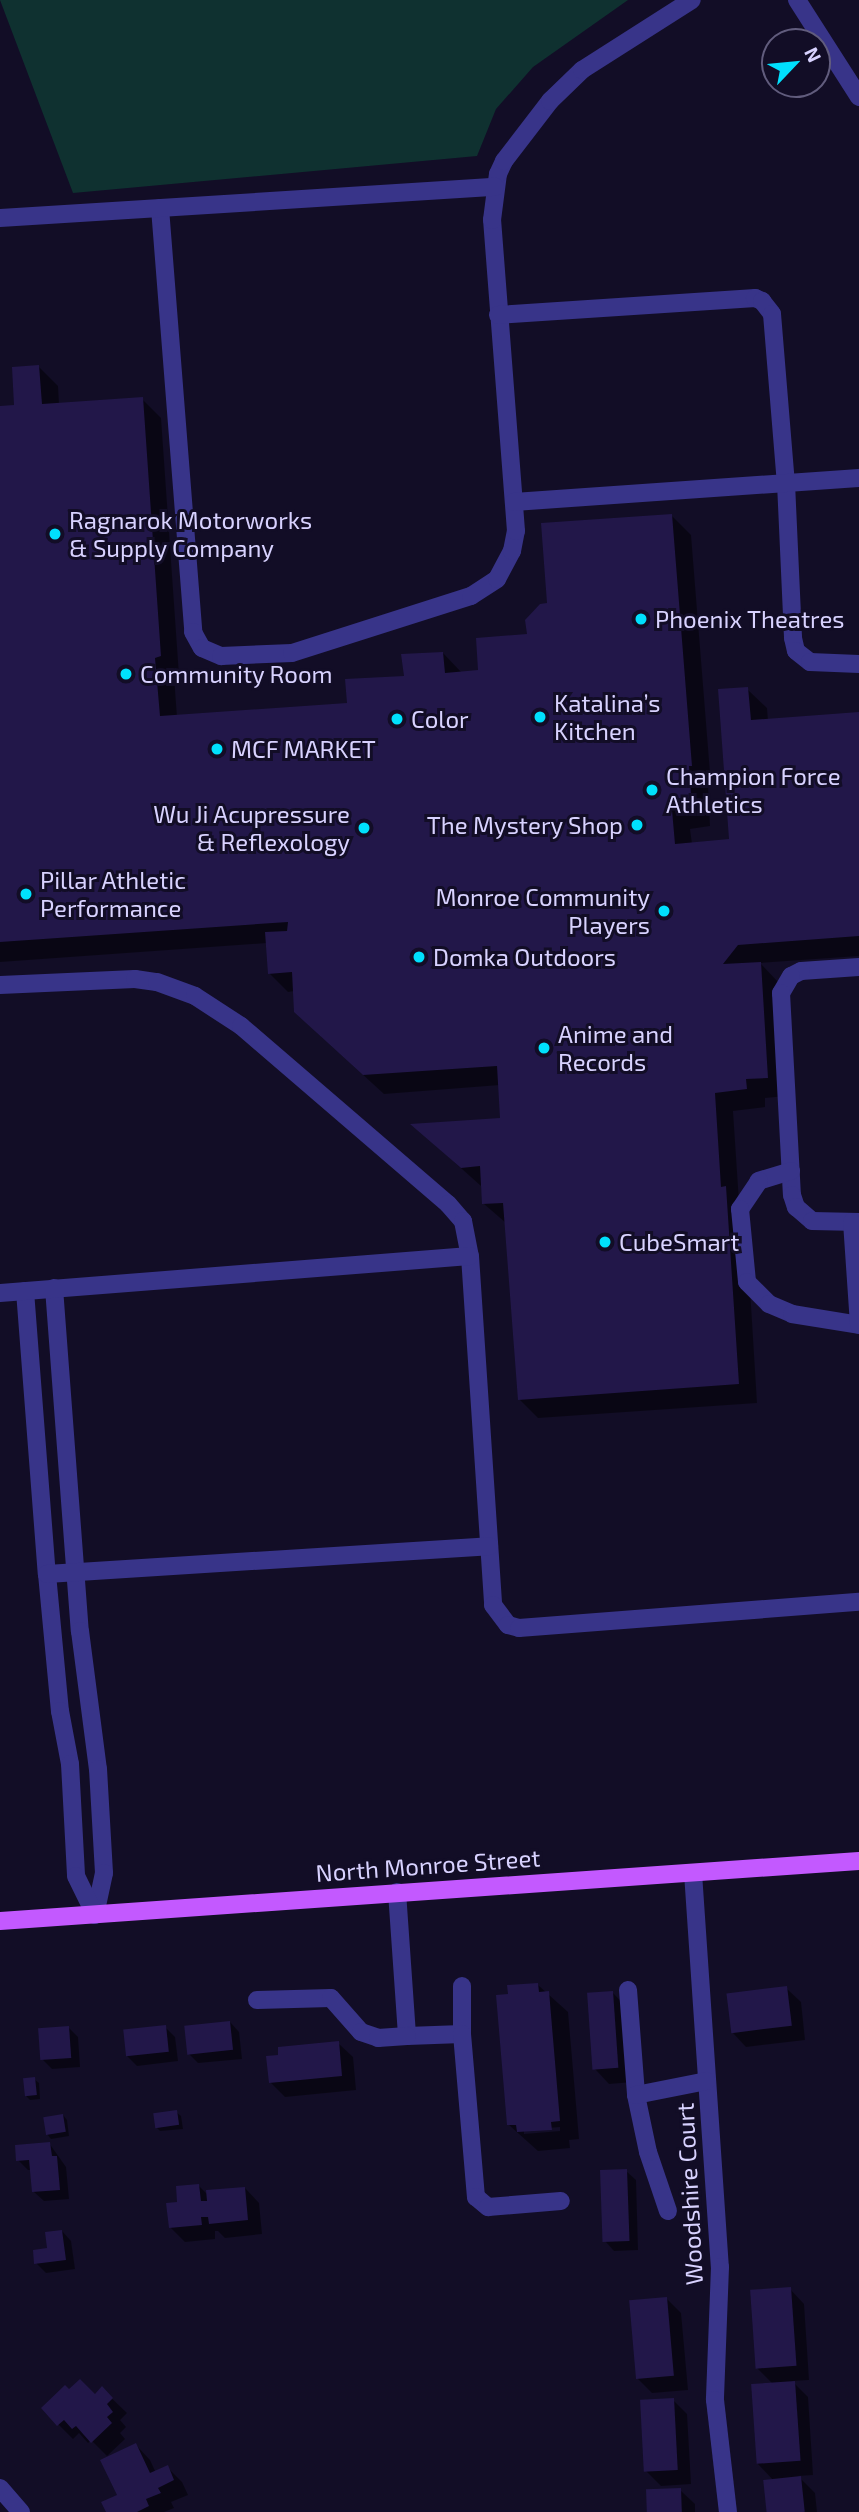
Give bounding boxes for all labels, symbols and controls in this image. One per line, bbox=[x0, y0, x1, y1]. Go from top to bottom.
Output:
north arrow bbox=[761, 28, 831, 98]
text: N bbox=[800, 43, 827, 66]
place label: Ragnarok Motorworks & Supply Company bbox=[69, 506, 312, 562]
marker: Ragnarok Motorworks & Supply Company bbox=[47, 526, 63, 542]
place label: Phoenix Theatres bbox=[655, 605, 845, 633]
marker: Phoenix Theatres bbox=[633, 611, 649, 627]
place label: Community Room bbox=[140, 660, 333, 688]
marker: Community Room bbox=[118, 666, 134, 682]
place label: Katalina’s Kitchen bbox=[554, 689, 660, 745]
place label: Color bbox=[411, 705, 469, 733]
marker: Katalina’s Kitchen bbox=[532, 709, 548, 725]
marker: Color bbox=[389, 711, 405, 727]
place label: MCF MARKET bbox=[231, 735, 376, 763]
marker: MCF MARKET bbox=[209, 741, 225, 757]
place label: Champion Force Athletics bbox=[666, 762, 841, 818]
marker: Champion Force Athletics bbox=[644, 782, 660, 798]
place label: Wu Ji Acupressure & Reflexology bbox=[152, 800, 350, 856]
place label: The Mystery Shop bbox=[426, 811, 623, 839]
marker: The Mystery Shop bbox=[629, 817, 645, 833]
marker: Wu Ji Acupressure & Reflexology bbox=[356, 820, 372, 836]
place label: Pillar Athletic Performance bbox=[40, 866, 187, 922]
place label: Monroe Community Players bbox=[435, 883, 650, 939]
marker: Pillar Athletic Performance bbox=[18, 886, 34, 902]
marker: Monroe Community Players bbox=[656, 903, 672, 919]
place label: Domka Outdoors bbox=[433, 943, 616, 971]
marker: Domka Outdoors bbox=[411, 949, 427, 965]
place label: Anime and Records bbox=[558, 1020, 673, 1076]
marker: Anime and Records bbox=[536, 1040, 552, 1056]
place label: CubeSmart bbox=[619, 1228, 739, 1256]
marker: CubeSmart bbox=[597, 1234, 613, 1250]
street label: North Monroe Street bbox=[315, 1843, 541, 1887]
street label: Woodshire Court bbox=[670, 2102, 708, 2286]

